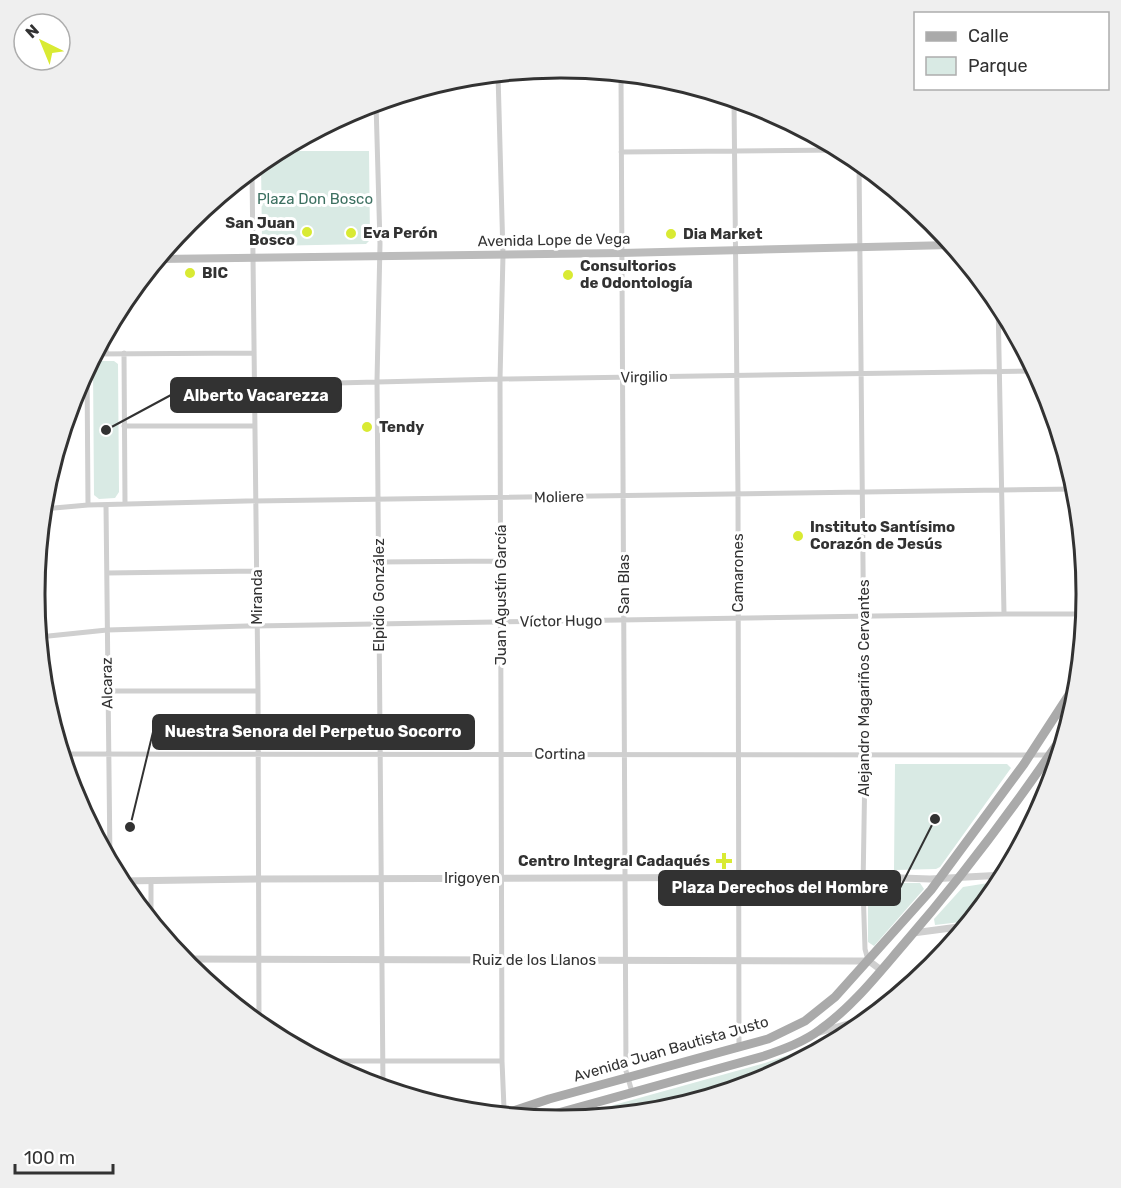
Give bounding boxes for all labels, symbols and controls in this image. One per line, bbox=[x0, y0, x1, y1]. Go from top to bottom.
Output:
north arrow bbox=[12, 12, 72, 72]
legend bbox=[914, 12, 1109, 90]
text: N bbox=[21, 21, 43, 42]
text: Calle bbox=[968, 25, 1009, 47]
text: Parque bbox=[968, 55, 1028, 77]
park label: Plaza Don Bosco bbox=[257, 190, 373, 208]
place label: San Juan Bosco bbox=[225, 214, 295, 249]
place label: Eva Perón bbox=[363, 224, 438, 242]
marker: San Juan Bosco bbox=[300, 225, 314, 239]
place label: Dia Market bbox=[683, 225, 762, 243]
marker: Eva Perón bbox=[344, 226, 358, 240]
marker: Dia Market bbox=[664, 227, 678, 241]
street label: Avenida Lope de Vega bbox=[477, 230, 631, 250]
place label: Consultorios de Odontología bbox=[580, 257, 693, 292]
place label: BIC bbox=[202, 264, 228, 282]
marker: BIC bbox=[183, 266, 197, 280]
marker: Consultorios de Odontología bbox=[561, 268, 575, 282]
street label: Virgilio bbox=[620, 368, 668, 386]
callout: Alberto Vacarezza bbox=[171, 378, 341, 412]
text: Alberto Vacarezza bbox=[183, 386, 329, 405]
place label: Tendy bbox=[379, 418, 424, 436]
marker: Tendy bbox=[360, 420, 374, 434]
street label: Moliere bbox=[534, 488, 584, 506]
place label: Instituto Santísimo Corazón de Jesús bbox=[810, 518, 955, 553]
street label: Juan Agustín García bbox=[492, 524, 510, 666]
marker: Instituto Santísimo Corazón de Jesús bbox=[791, 529, 805, 543]
street label: Camarones bbox=[729, 533, 747, 613]
street label: Elpidio González bbox=[370, 538, 388, 652]
street label: San Blas bbox=[615, 554, 633, 614]
street label: Miranda bbox=[248, 569, 266, 625]
street label: Alejandro Magariños Cervantes bbox=[855, 579, 873, 797]
street label: Víctor Hugo bbox=[520, 611, 602, 631]
street label: Alcaraz bbox=[98, 657, 116, 709]
callout: Nuestra Senora del Perpetuo Socorro bbox=[153, 715, 474, 749]
text: Nuestra Senora del Perpetuo Socorro bbox=[164, 722, 462, 741]
street label: Cortina bbox=[534, 745, 586, 763]
place label: Centro Integral Cadaqués bbox=[518, 852, 710, 870]
marker: Centro Integral Cadaqués bbox=[715, 852, 733, 870]
street label: Irigoyen bbox=[444, 869, 500, 887]
callout: Plaza Derechos del Hombre bbox=[659, 871, 900, 905]
text: Plaza Derechos del Hombre bbox=[672, 878, 888, 897]
street label: Ruiz de los Llanos bbox=[472, 951, 596, 969]
street label: Avenida Juan Bautista Justo bbox=[571, 1013, 771, 1085]
scale bar bbox=[15, 1137, 112, 1175]
text: 100 m bbox=[24, 1147, 75, 1169]

